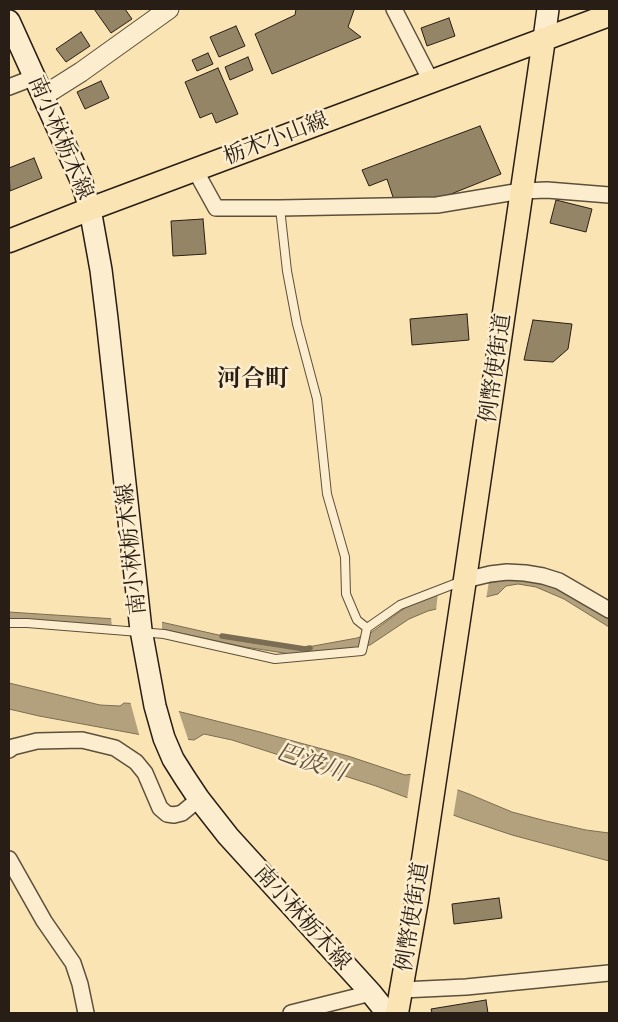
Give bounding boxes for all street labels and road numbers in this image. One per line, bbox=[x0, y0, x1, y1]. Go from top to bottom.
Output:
street label: 南小林栃木線 bbox=[22, 72, 98, 204]
street label: 栃木小山線 bbox=[220, 107, 332, 171]
street label: 例幣使街道 bbox=[475, 312, 517, 424]
street label: 南小林栃木線 bbox=[112, 482, 152, 616]
street label: 南小林栃木線 bbox=[248, 860, 356, 976]
street label: 例幣使街道 bbox=[391, 861, 435, 973]

